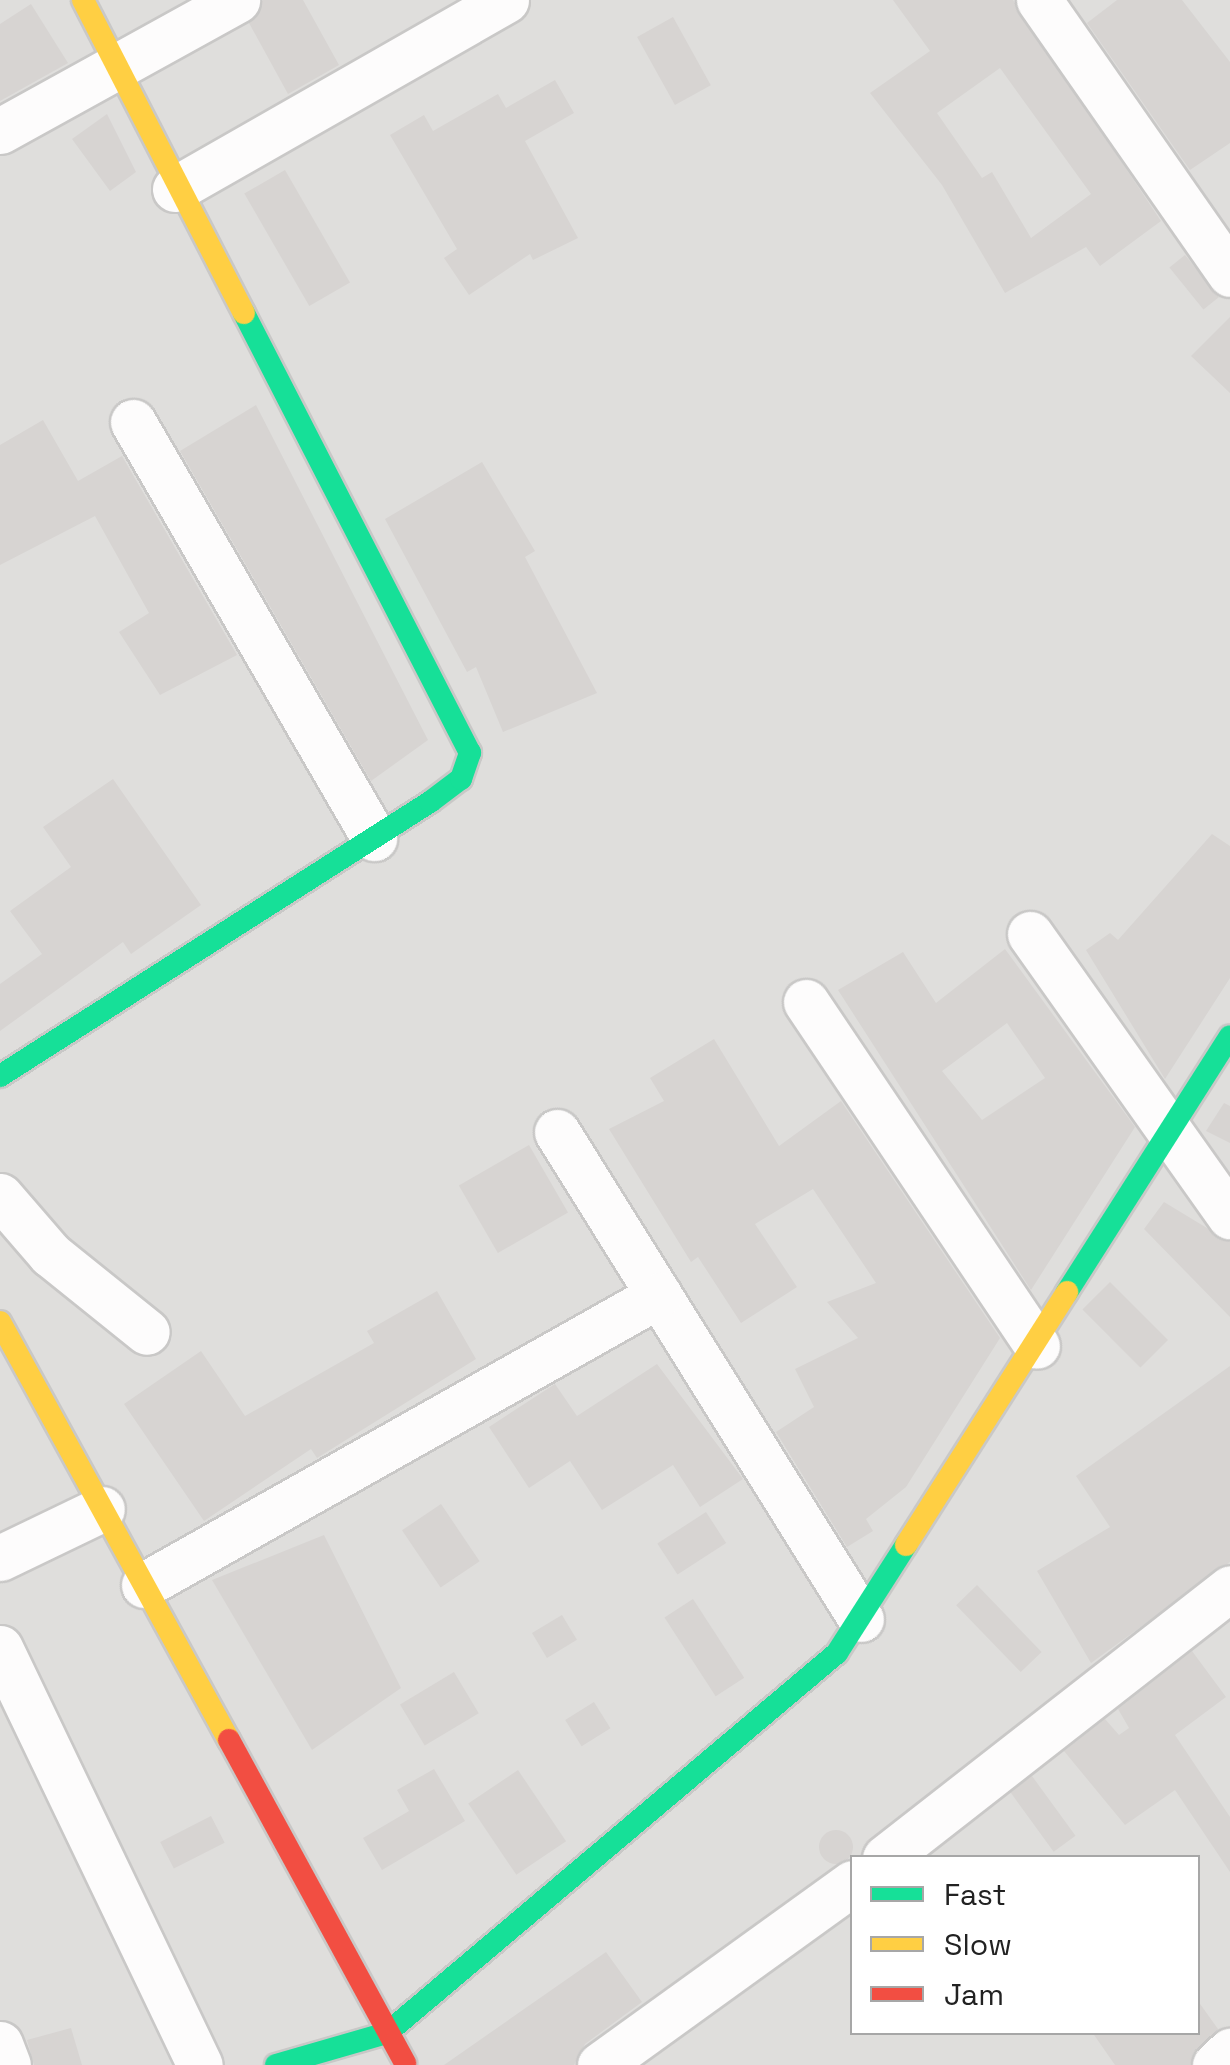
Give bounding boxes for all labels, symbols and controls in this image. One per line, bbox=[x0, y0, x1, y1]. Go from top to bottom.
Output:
legend bbox=[850, 1855, 1200, 2035]
text: Fast bbox=[944, 1875, 1006, 1914]
text: Slow bbox=[944, 1925, 1012, 1964]
text: Jam bbox=[944, 1975, 1004, 2014]

